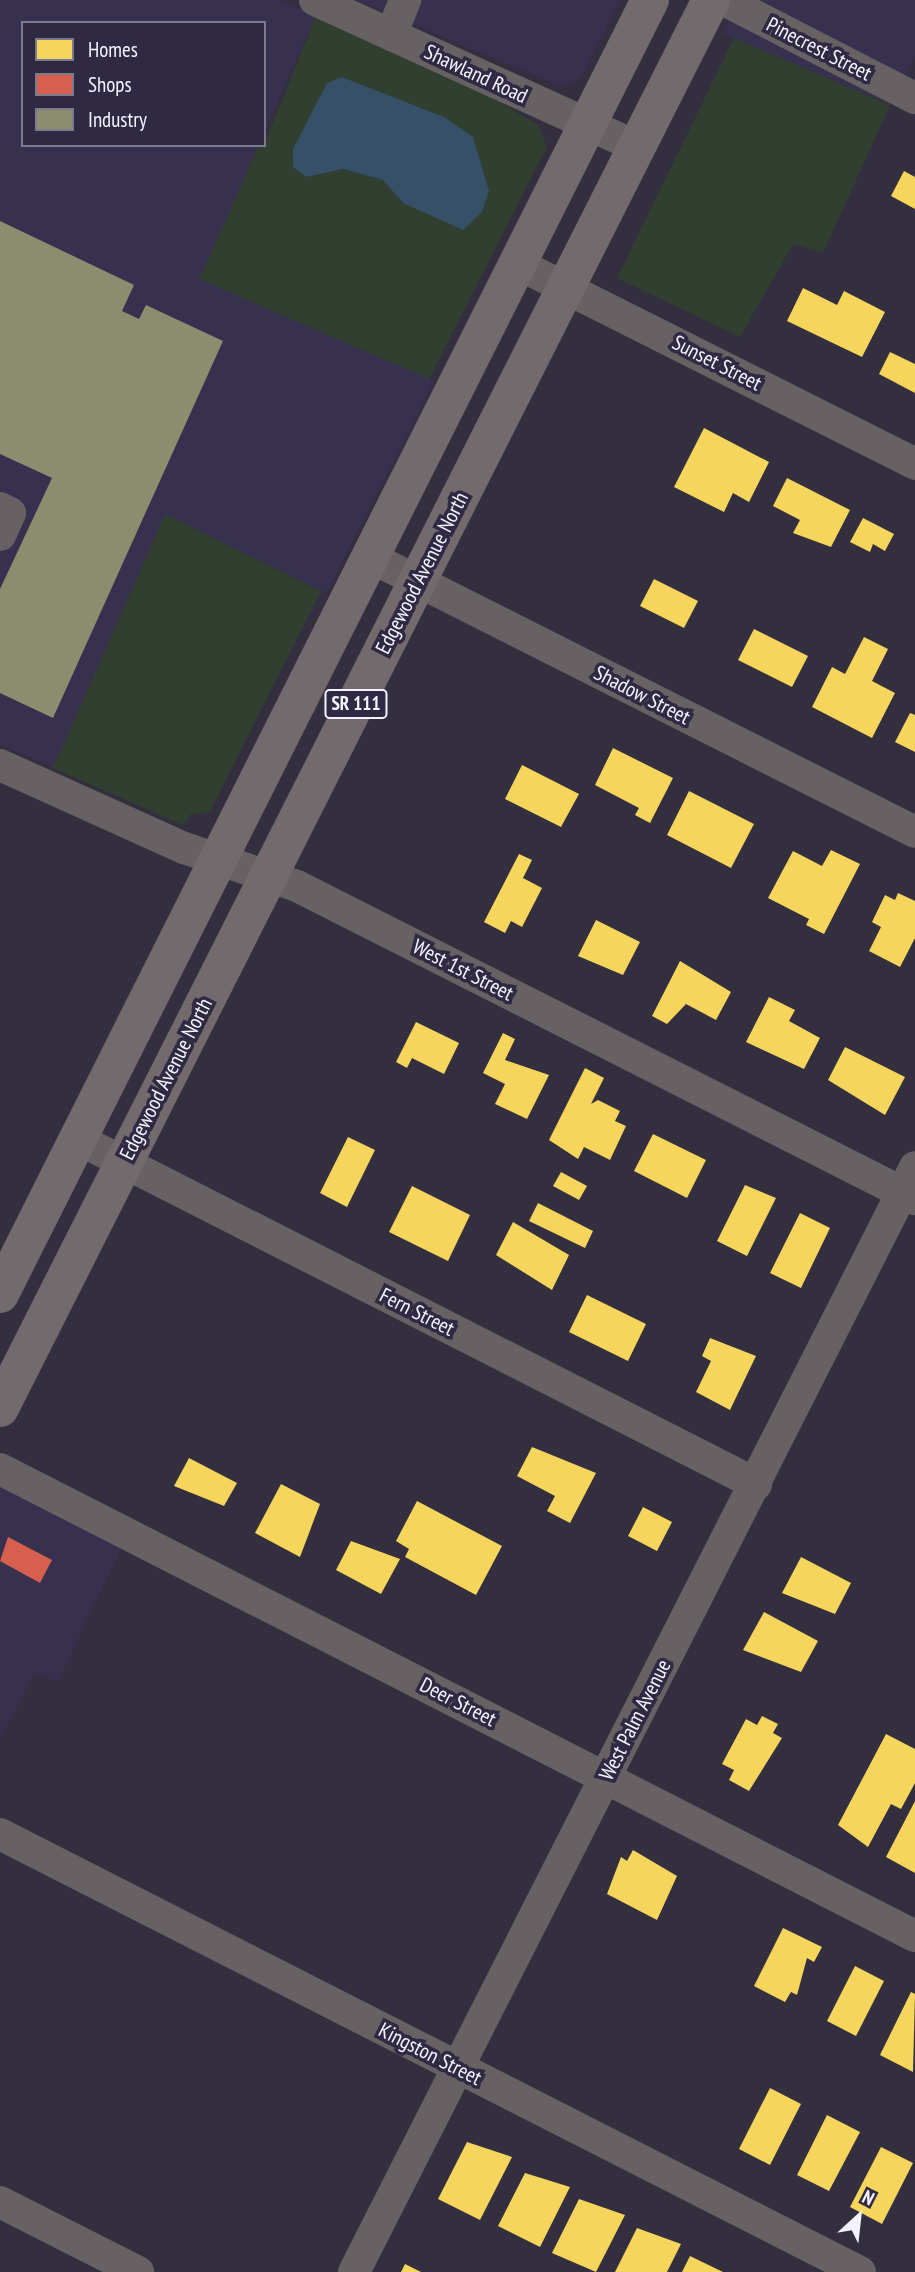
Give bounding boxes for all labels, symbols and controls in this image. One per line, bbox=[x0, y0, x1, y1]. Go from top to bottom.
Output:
street label: Pinecrest Street bbox=[762, 12, 876, 86]
legend bbox=[21, 21, 266, 147]
text: Homes bbox=[88, 36, 138, 63]
street label: Shawland Road bbox=[420, 39, 532, 109]
text: Shops bbox=[88, 71, 132, 98]
text: Industry bbox=[88, 106, 147, 133]
street label: Sunset Street bbox=[668, 330, 766, 396]
street label: Edgewood Avenue North bbox=[370, 488, 474, 658]
street label: Shadow Street bbox=[590, 660, 694, 730]
road number: SR 111 bbox=[323, 688, 389, 720]
street label: West 1st Street bbox=[408, 934, 518, 1006]
street label: Edgewood Avenue North bbox=[114, 994, 218, 1164]
street label: Fern Street bbox=[376, 1283, 458, 1341]
street label: West Palm Avenue bbox=[594, 1655, 676, 1785]
street label: Deer Street bbox=[416, 1672, 500, 1732]
street label: Kingston Street bbox=[374, 2017, 486, 2091]
north arrow bbox=[824, 2181, 894, 2251]
text: N bbox=[859, 2184, 879, 2210]

